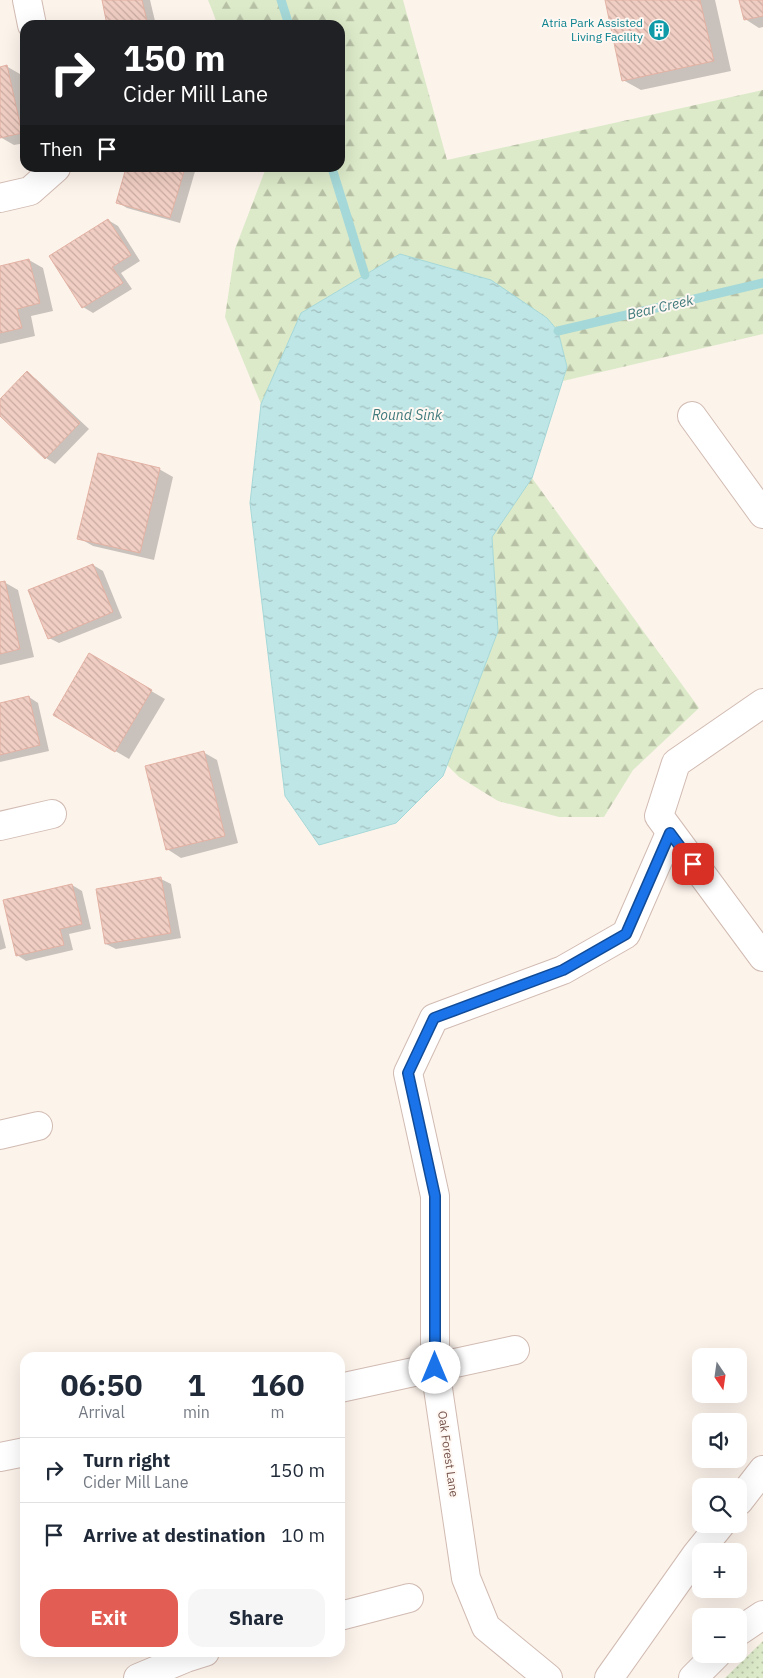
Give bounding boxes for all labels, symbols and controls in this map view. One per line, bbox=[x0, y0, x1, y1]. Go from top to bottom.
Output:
place label: Atria Park Assisted Living Facility bbox=[542, 15, 643, 44]
building icon: Atria Park Assisted Living Facility bbox=[647, 18, 671, 42]
text: 150 m bbox=[123, 35, 226, 81]
icon: right bbox=[40, 40, 105, 105]
text: Cider Mill Lane bbox=[123, 79, 268, 108]
icon: arrive bbox=[93, 135, 121, 163]
text: Then bbox=[40, 137, 83, 161]
water label: Bear Creek bbox=[625, 290, 696, 323]
water label: Round Sink bbox=[372, 406, 443, 424]
pin bbox=[672, 843, 714, 885]
icon: arrive bbox=[679, 850, 707, 878]
position arrow bbox=[408, 1341, 460, 1393]
north arrow bbox=[692, 1348, 748, 1402]
map controls bbox=[692, 1348, 747, 1663]
text: 06:50 bbox=[61, 1365, 142, 1404]
text: 1 bbox=[187, 1365, 205, 1404]
text: 160 bbox=[250, 1365, 304, 1404]
text: Arrival bbox=[78, 1402, 125, 1422]
text: min bbox=[183, 1402, 210, 1422]
text: m bbox=[270, 1402, 284, 1422]
street label: Oak Forest Lane bbox=[435, 1410, 462, 1498]
button: sound bbox=[692, 1413, 747, 1468]
text: Turn right bbox=[83, 1448, 170, 1472]
icon: right bbox=[40, 1456, 68, 1484]
text: 150 m bbox=[270, 1458, 325, 1482]
text: Cider Mill Lane bbox=[83, 1472, 188, 1492]
button: search bbox=[692, 1478, 747, 1533]
icon: arrive bbox=[40, 1521, 68, 1549]
text: Arrive at destination bbox=[83, 1523, 266, 1547]
text: 10 m bbox=[281, 1523, 325, 1547]
button: + bbox=[692, 1543, 747, 1598]
button: Exit bbox=[40, 1589, 178, 1647]
button: Share bbox=[188, 1589, 325, 1647]
button: − bbox=[692, 1608, 747, 1663]

